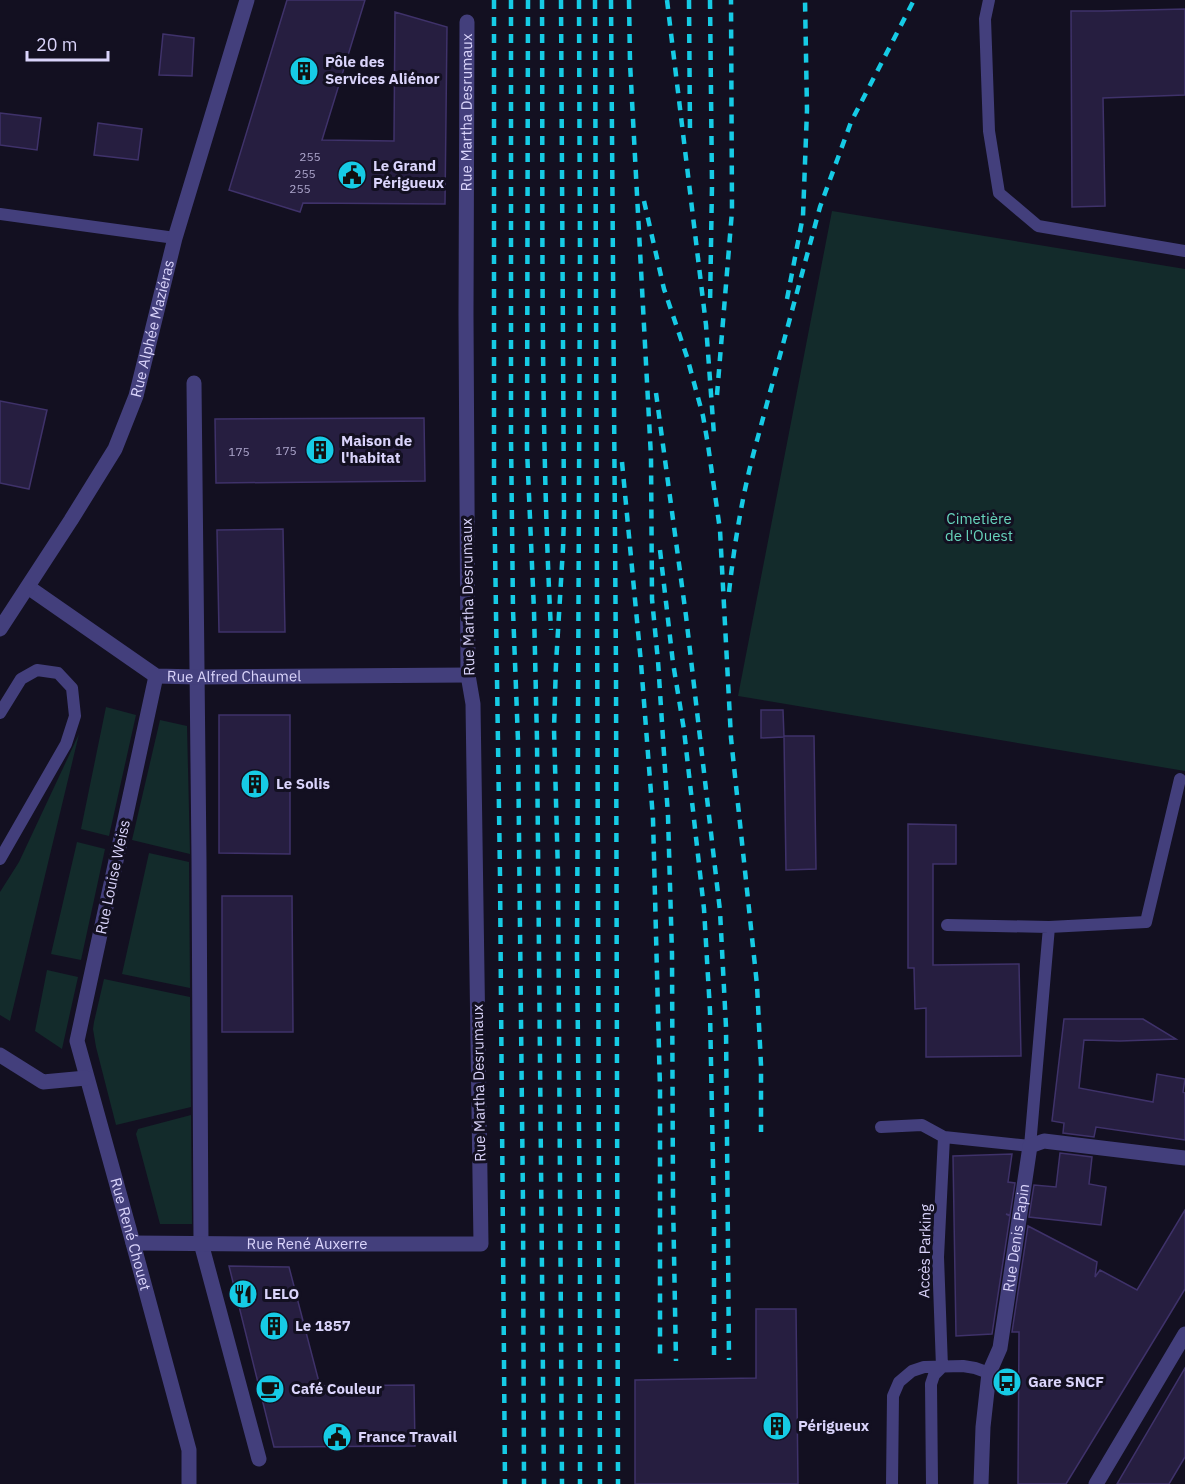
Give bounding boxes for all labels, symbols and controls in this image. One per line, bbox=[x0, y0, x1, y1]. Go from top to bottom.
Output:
scale bar bbox=[27, 24, 108, 62]
text: 20 m bbox=[36, 33, 78, 56]
street label: Rue Martha Desrumaux bbox=[456, 33, 476, 192]
place label: Pôle des Services Aliénor bbox=[325, 52, 440, 88]
building icon: Pôle des Services Aliénor bbox=[288, 55, 320, 87]
house number: 255 bbox=[299, 149, 321, 164]
place label: Le Grand Périgueux bbox=[373, 156, 445, 192]
public building icon: Le Grand Périgueux bbox=[336, 159, 368, 191]
house number: 255 bbox=[294, 166, 316, 181]
house number: 255 bbox=[289, 181, 311, 196]
street label: Rue Alphée Maziéras bbox=[126, 258, 178, 399]
place label: Maison de l'habitat bbox=[341, 431, 412, 467]
building icon: Maison de l'habitat bbox=[304, 434, 336, 466]
house number: 175 bbox=[275, 443, 297, 458]
house number: 175 bbox=[228, 444, 250, 459]
park label: Cimetière de l'Ouest bbox=[945, 509, 1013, 545]
street label: Rue Martha Desrumaux bbox=[457, 518, 478, 676]
street label: Rue Alfred Chaumel bbox=[167, 666, 301, 686]
building icon: Le Solis bbox=[239, 768, 271, 800]
place label: Le Solis bbox=[276, 774, 330, 793]
street label: Rue Louise Weiss bbox=[91, 818, 134, 936]
street label: Rue Martha Desrumaux bbox=[468, 1004, 489, 1162]
street label: Rue René Chouet bbox=[106, 1176, 155, 1293]
street label: Rue Denis Papin bbox=[998, 1182, 1033, 1293]
street label: Accès Parking bbox=[914, 1204, 935, 1298]
street label: Rue René Auxerre bbox=[246, 1234, 367, 1253]
restaurant icon: LELO bbox=[227, 1278, 259, 1310]
place label: LELO bbox=[264, 1284, 299, 1303]
building icon: Le 1857 bbox=[258, 1310, 290, 1342]
place label: Le 1857 bbox=[295, 1316, 351, 1335]
bus stop icon: Gare SNCF bbox=[991, 1366, 1023, 1398]
place label: Gare SNCF bbox=[1028, 1372, 1104, 1391]
cafe icon: Café Couleur bbox=[254, 1373, 286, 1405]
place label: Café Couleur bbox=[291, 1379, 382, 1398]
building icon: Périgueux bbox=[761, 1410, 793, 1442]
place label: Périgueux bbox=[798, 1416, 870, 1435]
public building icon: France Travail bbox=[321, 1421, 353, 1453]
place label: France Travail bbox=[358, 1427, 457, 1446]

